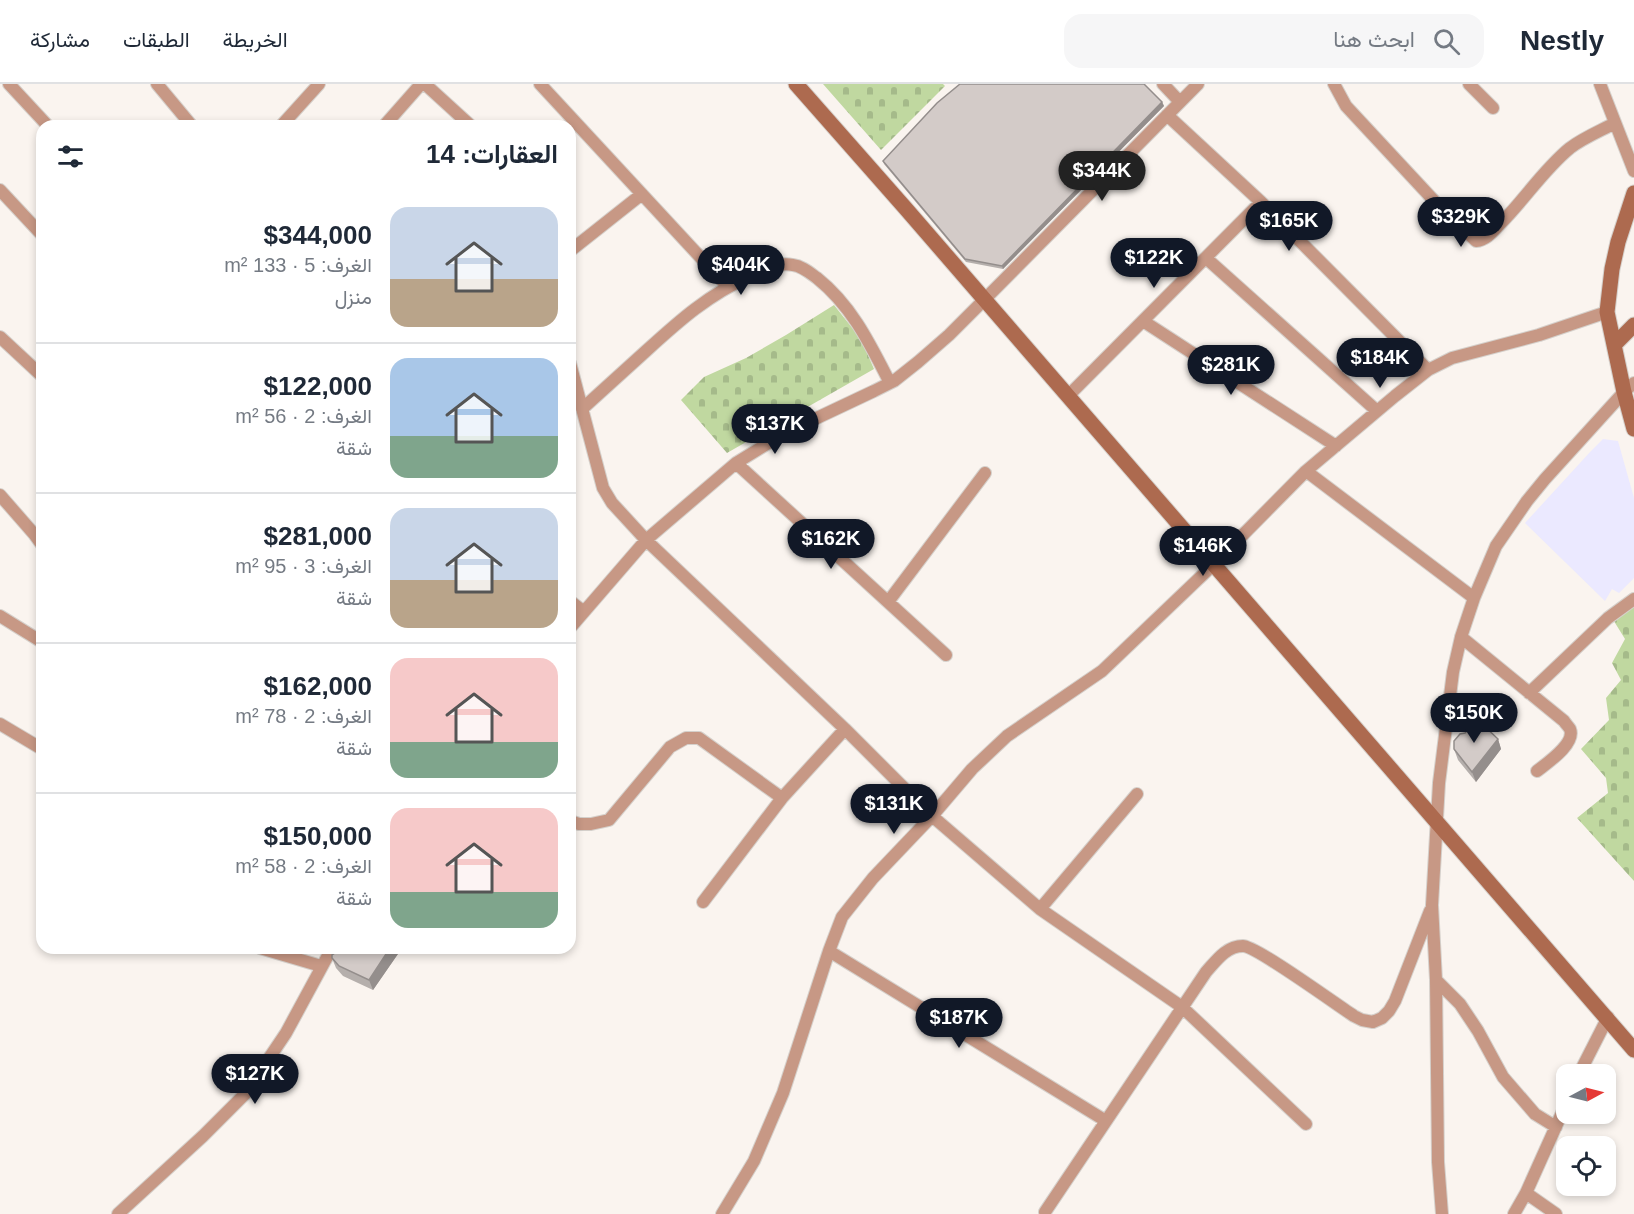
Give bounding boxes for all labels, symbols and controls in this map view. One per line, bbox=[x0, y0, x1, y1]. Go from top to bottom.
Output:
search box bbox=[1064, 14, 1484, 68]
icon: search bbox=[1430, 25, 1463, 58]
text: Nestly bbox=[1520, 25, 1604, 56]
text: ابحث هنا bbox=[1333, 27, 1415, 52]
text: مشاركة bbox=[30, 28, 90, 51]
text: الطبقات bbox=[123, 28, 190, 51]
text: الخريطة bbox=[223, 28, 288, 51]
text: العقارات: 14 bbox=[426, 139, 558, 169]
icon: filters bbox=[54, 140, 87, 173]
pin: $344K bbox=[1060, 151, 1144, 202]
text: $344K bbox=[1073, 159, 1131, 181]
pin: $329K bbox=[1419, 197, 1503, 248]
pin: $165K bbox=[1247, 201, 1331, 252]
text: $329K bbox=[1432, 205, 1490, 227]
text: $165K bbox=[1260, 209, 1318, 231]
text: $344,000 bbox=[264, 220, 372, 250]
icon: home bbox=[438, 231, 510, 303]
pin: $122K bbox=[1112, 238, 1196, 289]
pin: $404K bbox=[699, 245, 783, 296]
text: $122K bbox=[1125, 246, 1183, 268]
text: $404K bbox=[712, 253, 770, 275]
text: الغرف: 5 · 133 m² bbox=[224, 254, 372, 276]
text: منزل bbox=[335, 286, 372, 308]
pin: $184K bbox=[1338, 338, 1422, 389]
pin: $281K bbox=[1189, 345, 1273, 396]
text: $184K bbox=[1351, 346, 1409, 368]
text: $281K bbox=[1202, 353, 1260, 375]
text: $122,000 bbox=[264, 371, 372, 401]
icon: home bbox=[438, 382, 510, 454]
pin: $137K bbox=[733, 404, 817, 455]
text: الغرف: 2 · 56 m² bbox=[235, 405, 372, 427]
text: $137K bbox=[746, 412, 804, 434]
text: شقة bbox=[336, 437, 372, 459]
pin: $162K bbox=[789, 519, 873, 570]
text: $281,000 bbox=[264, 521, 372, 551]
pin: $146K bbox=[1161, 526, 1245, 577]
text: $162K bbox=[802, 527, 860, 549]
icon: home bbox=[438, 532, 510, 604]
text: $146K bbox=[1174, 534, 1232, 556]
text: الغرف: 3 · 95 m² bbox=[235, 555, 372, 577]
text: شقة bbox=[336, 587, 372, 609]
text: $162,000 bbox=[264, 671, 372, 701]
icon: home bbox=[438, 682, 510, 754]
pin: $150K bbox=[1432, 693, 1516, 744]
text: $150K bbox=[1445, 701, 1503, 723]
text: الغرف: 2 · 78 m² bbox=[235, 705, 372, 727]
text: شقة bbox=[336, 737, 372, 759]
pin: $131K bbox=[852, 784, 936, 835]
text: $131K bbox=[865, 792, 923, 814]
text: $150,000 bbox=[264, 821, 372, 851]
icon: home bbox=[438, 832, 510, 904]
text: الغرف: 2 · 58 m² bbox=[235, 855, 372, 877]
text: شقة bbox=[336, 887, 372, 909]
pin: $187K bbox=[917, 998, 1001, 1049]
text: $187K bbox=[930, 1006, 988, 1028]
pin: $127K bbox=[213, 1054, 297, 1105]
text: $127K bbox=[226, 1062, 284, 1084]
north arrow bbox=[1556, 1064, 1616, 1124]
map controls bbox=[1556, 1064, 1616, 1196]
button: locate bbox=[1556, 1136, 1616, 1196]

